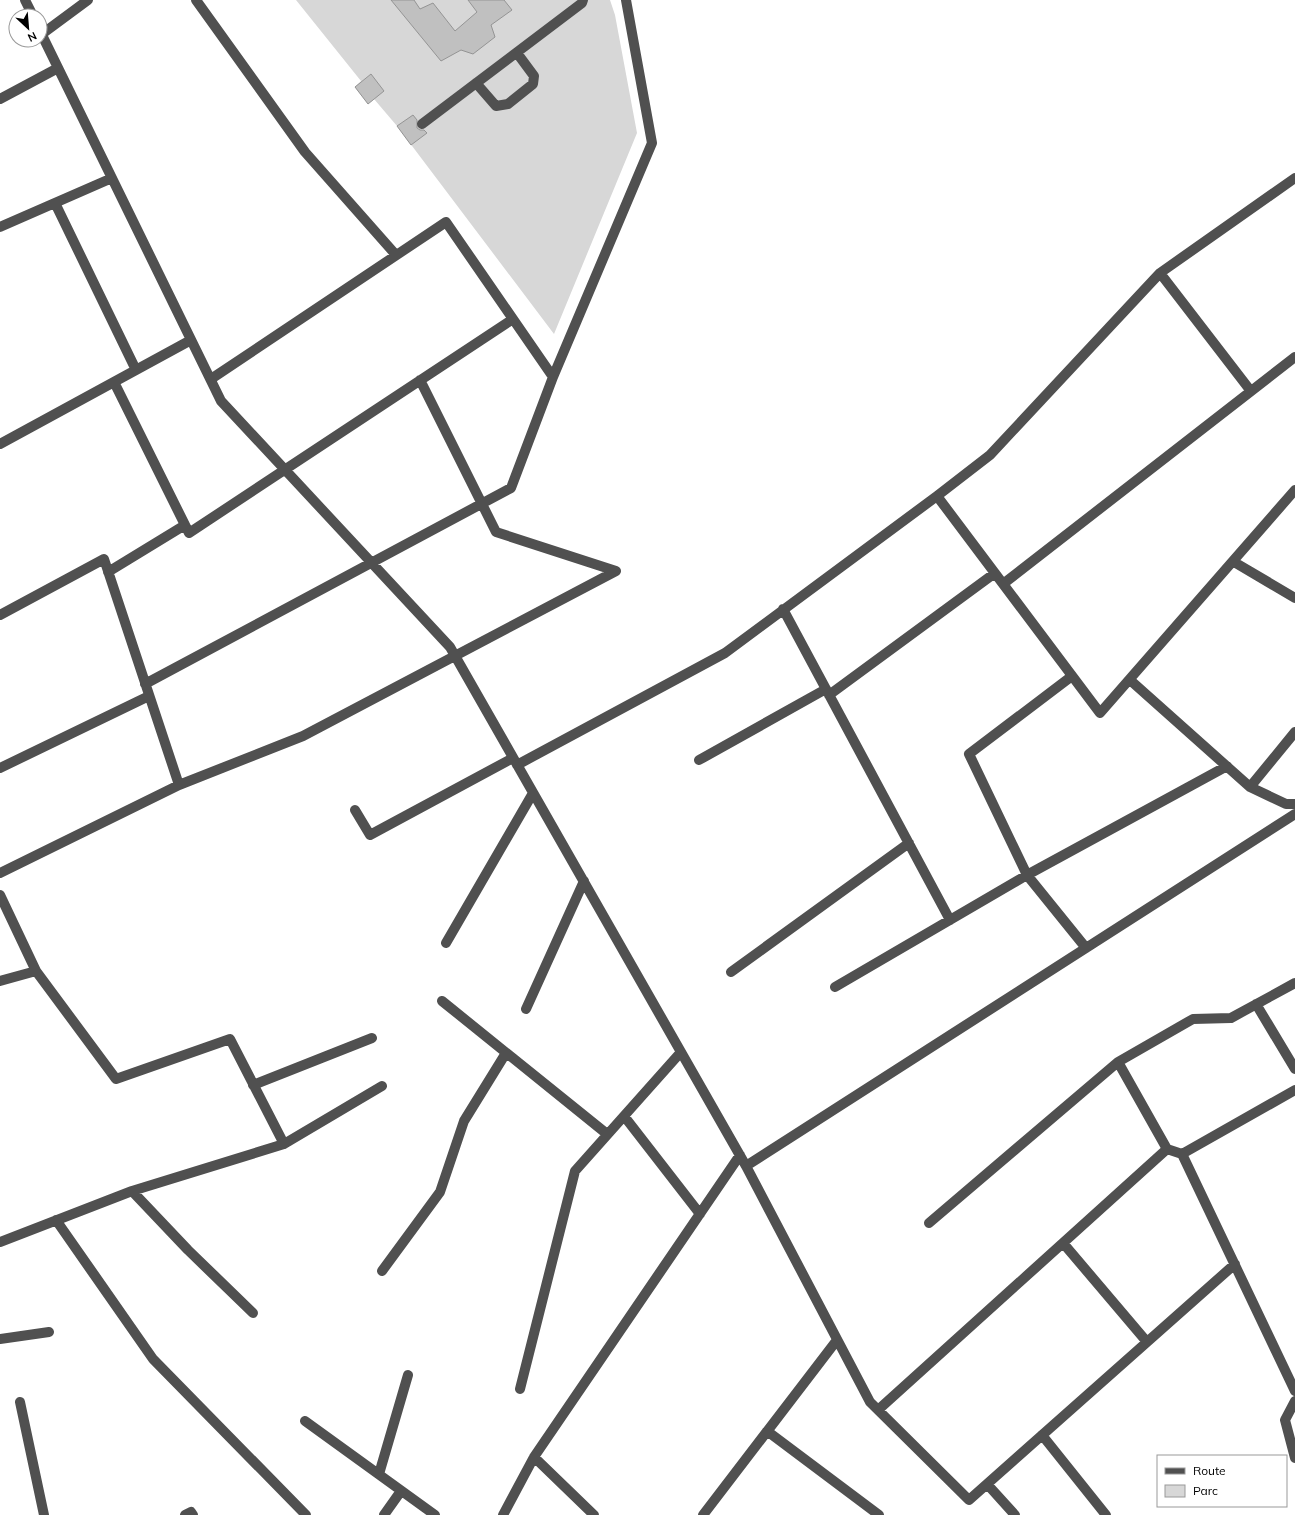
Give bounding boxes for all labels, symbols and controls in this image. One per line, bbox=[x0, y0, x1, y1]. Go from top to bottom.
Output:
north arrow bbox=[8, 8, 48, 48]
text: N bbox=[26, 29, 39, 45]
legend bbox=[1157, 1455, 1287, 1507]
text: Route bbox=[1193, 1463, 1226, 1478]
text: Parc bbox=[1193, 1483, 1218, 1498]

